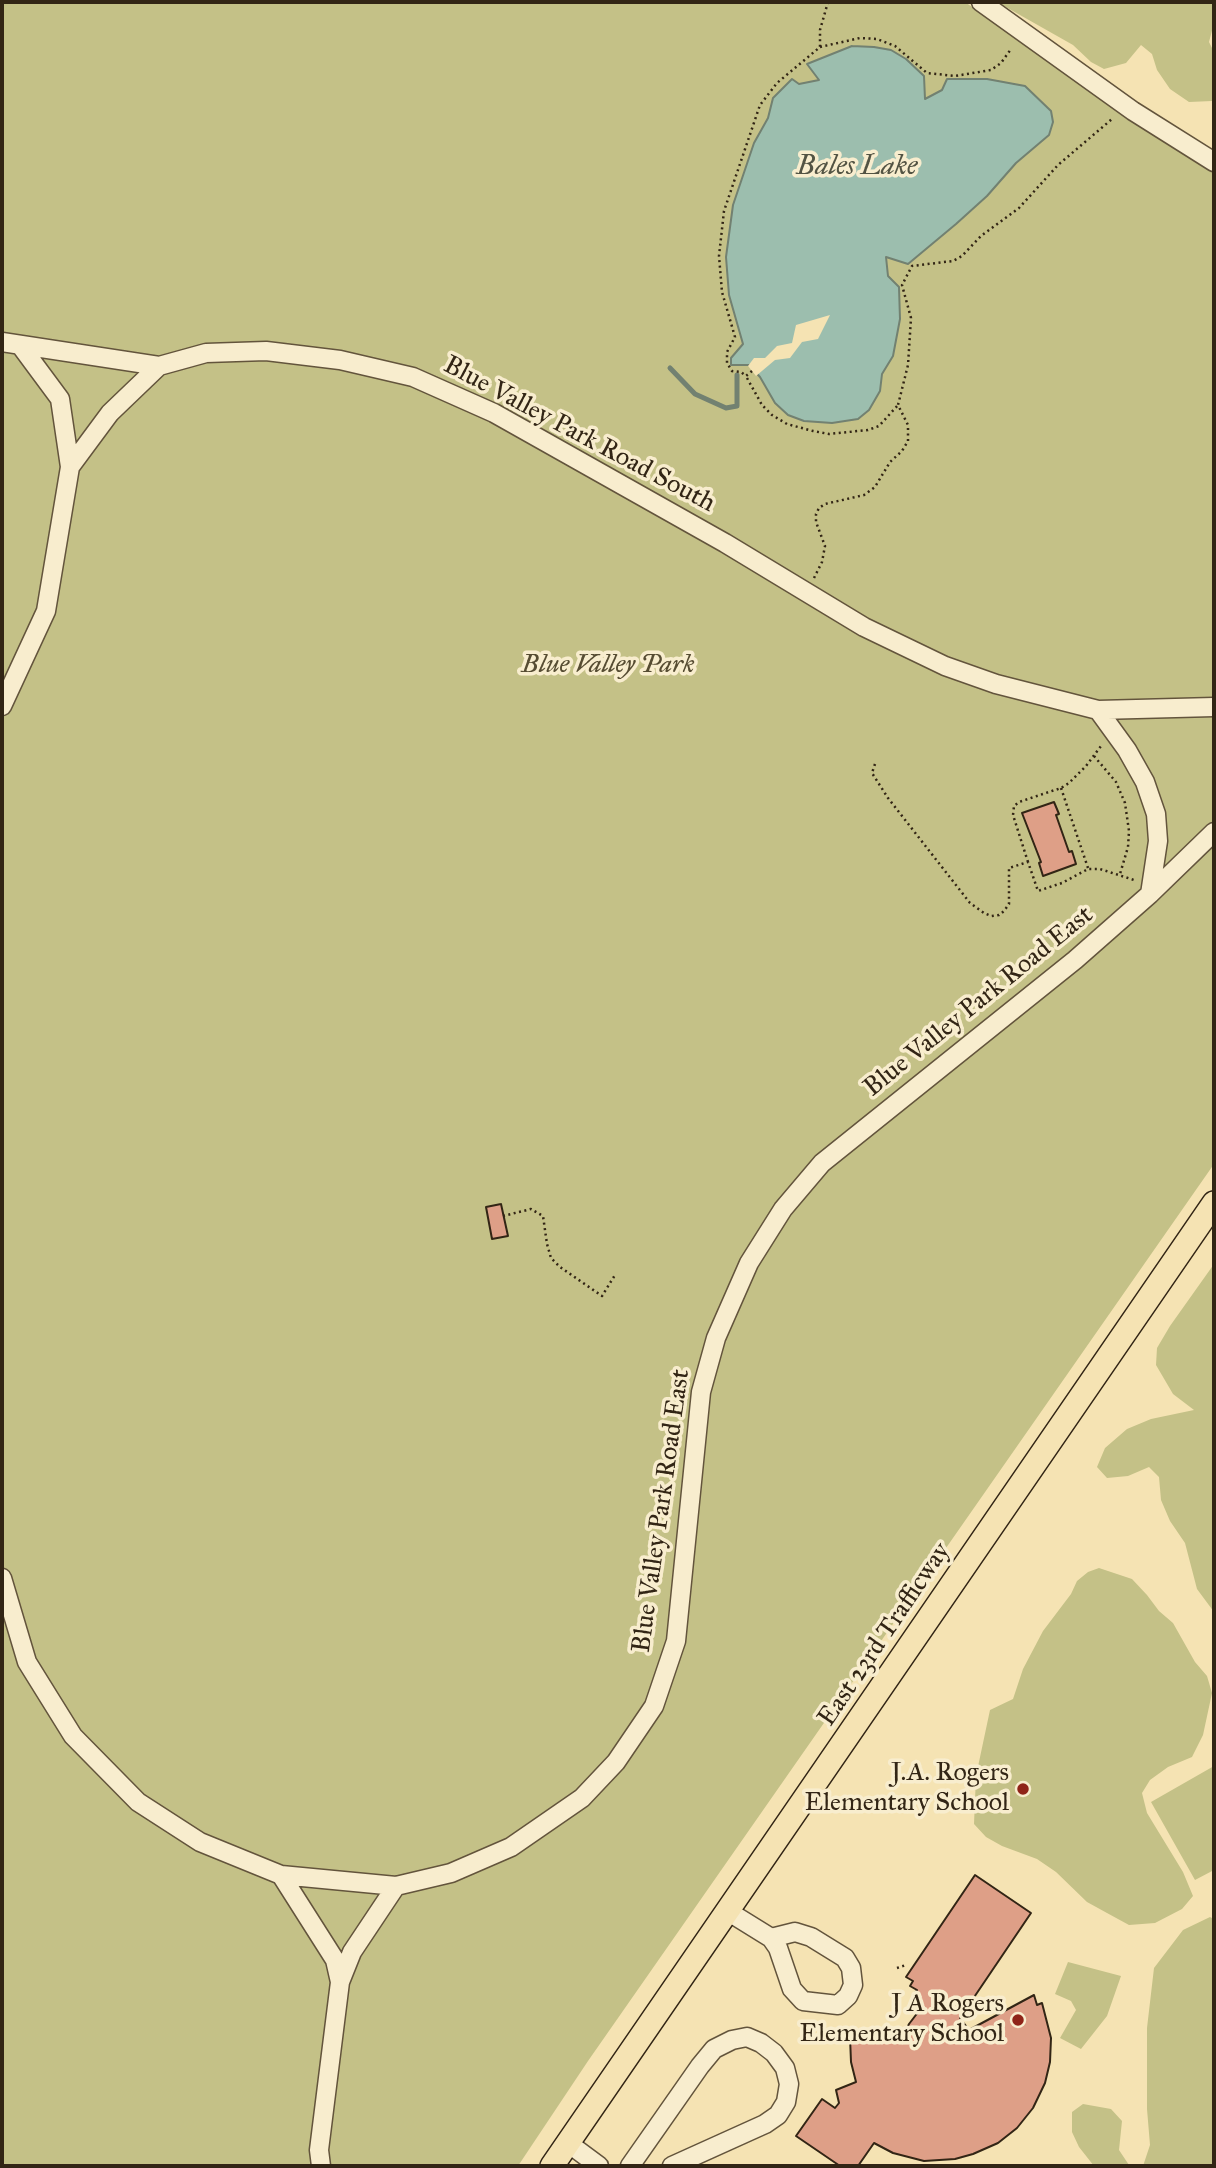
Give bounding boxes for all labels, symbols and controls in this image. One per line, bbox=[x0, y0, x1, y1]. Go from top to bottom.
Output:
water label: Bales Lake bbox=[797, 150, 917, 184]
street label: Blue Valley Park Road South bbox=[438, 350, 720, 520]
park label: Blue Valley Park bbox=[522, 650, 694, 682]
street label: Blue Valley Park Road East bbox=[858, 900, 1100, 1104]
street label: Blue Valley Park Road East bbox=[627, 1367, 697, 1655]
street label: East 23rd Trafficway bbox=[812, 1537, 958, 1733]
place label: J.A. Rogers Elementary School bbox=[805, 1758, 1009, 1820]
marker: J.A. Rogers Elementary School bbox=[1015, 1781, 1031, 1797]
place label: J A Rogers Elementary School bbox=[800, 1989, 1004, 2050]
marker: J A Rogers Elementary School bbox=[1010, 2012, 1026, 2028]

